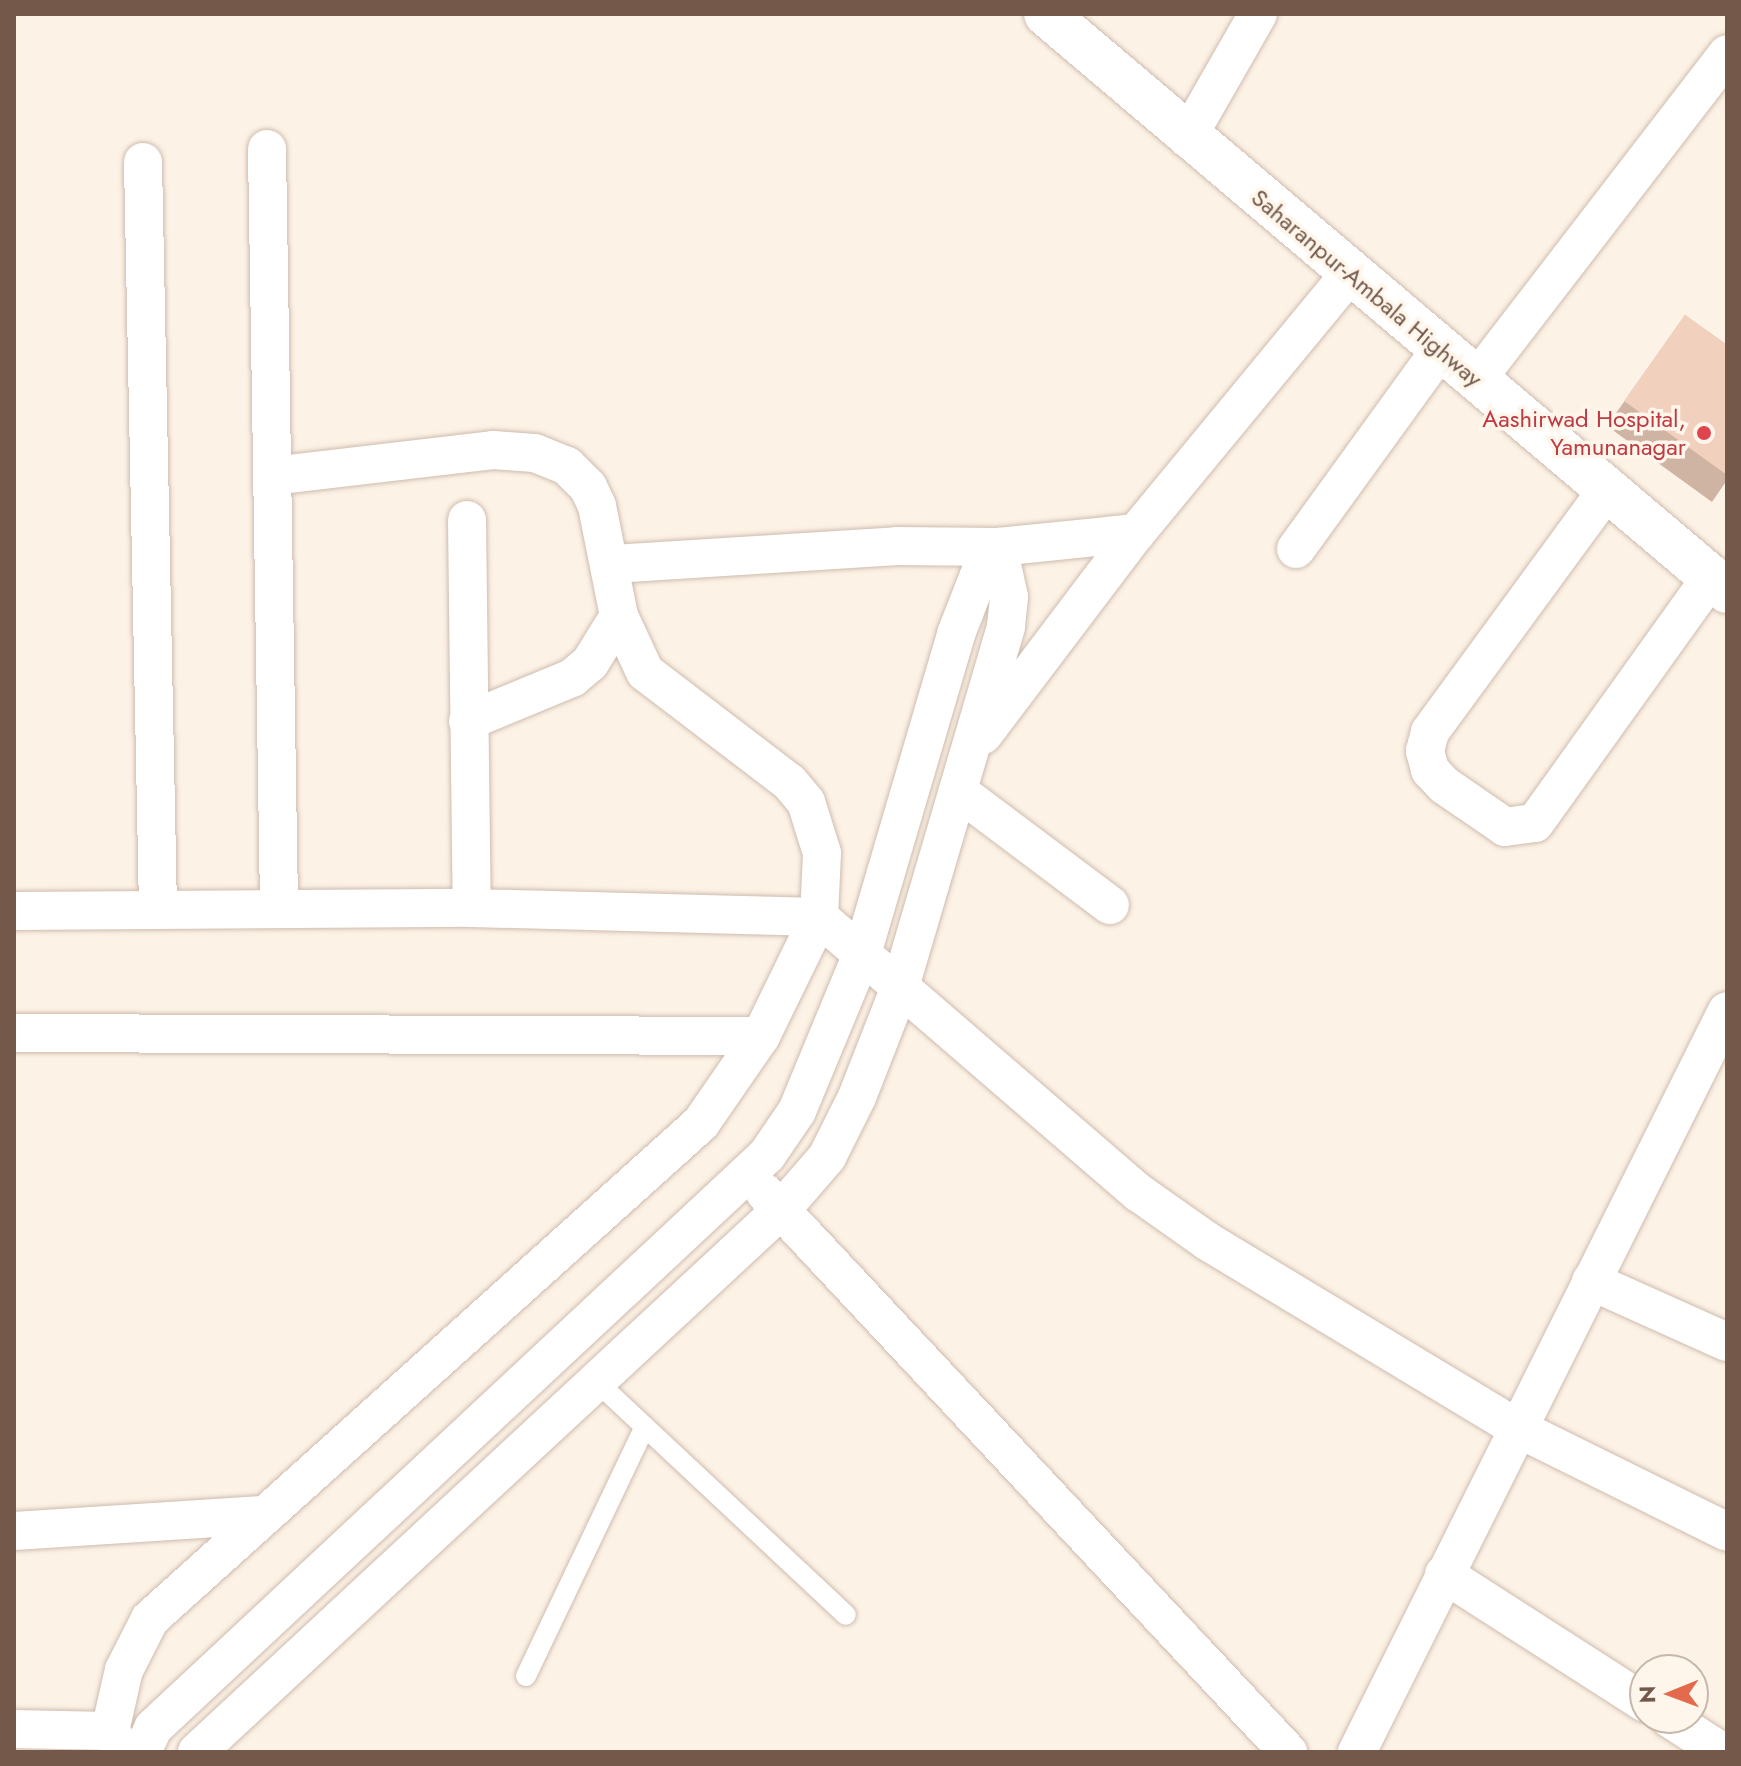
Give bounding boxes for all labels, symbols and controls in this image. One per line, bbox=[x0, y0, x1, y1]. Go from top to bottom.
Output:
street label: Saharanpur-Ambala Highway bbox=[1246, 183, 1488, 393]
place label: Aashirwad Hospital, Yamunanagar bbox=[1482, 405, 1686, 461]
marker: Aashirwad Hospital, Yamunanagar bbox=[1693, 422, 1715, 444]
north arrow bbox=[1629, 1654, 1709, 1734]
text: N bbox=[1631, 1685, 1663, 1703]

